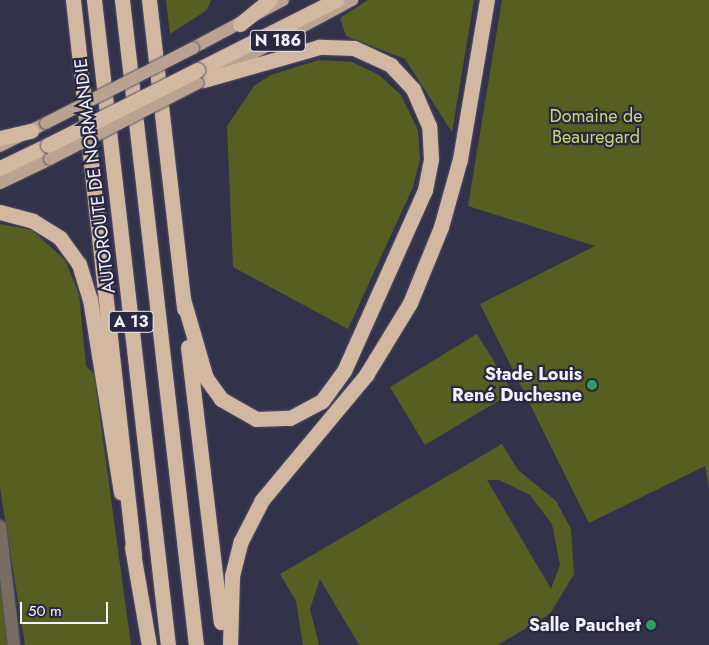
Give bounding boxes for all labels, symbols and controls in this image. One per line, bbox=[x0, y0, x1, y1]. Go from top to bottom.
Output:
road number: N 186 bbox=[249, 27, 307, 54]
street label: AUTOROUTE DE NORMANDIE bbox=[70, 57, 120, 295]
park label: Domaine de Beauregard bbox=[549, 106, 643, 148]
road number: A 13 bbox=[108, 308, 154, 336]
place label: Stade Louis René Duchesne bbox=[452, 364, 582, 406]
marker: Stade Louis René Duchesne bbox=[586, 379, 598, 391]
scale bar bbox=[22, 592, 110, 624]
text: 50 m bbox=[28, 600, 62, 622]
place label: Salle Pauchet bbox=[529, 614, 641, 636]
marker: Salle Pauchet bbox=[645, 619, 657, 631]

